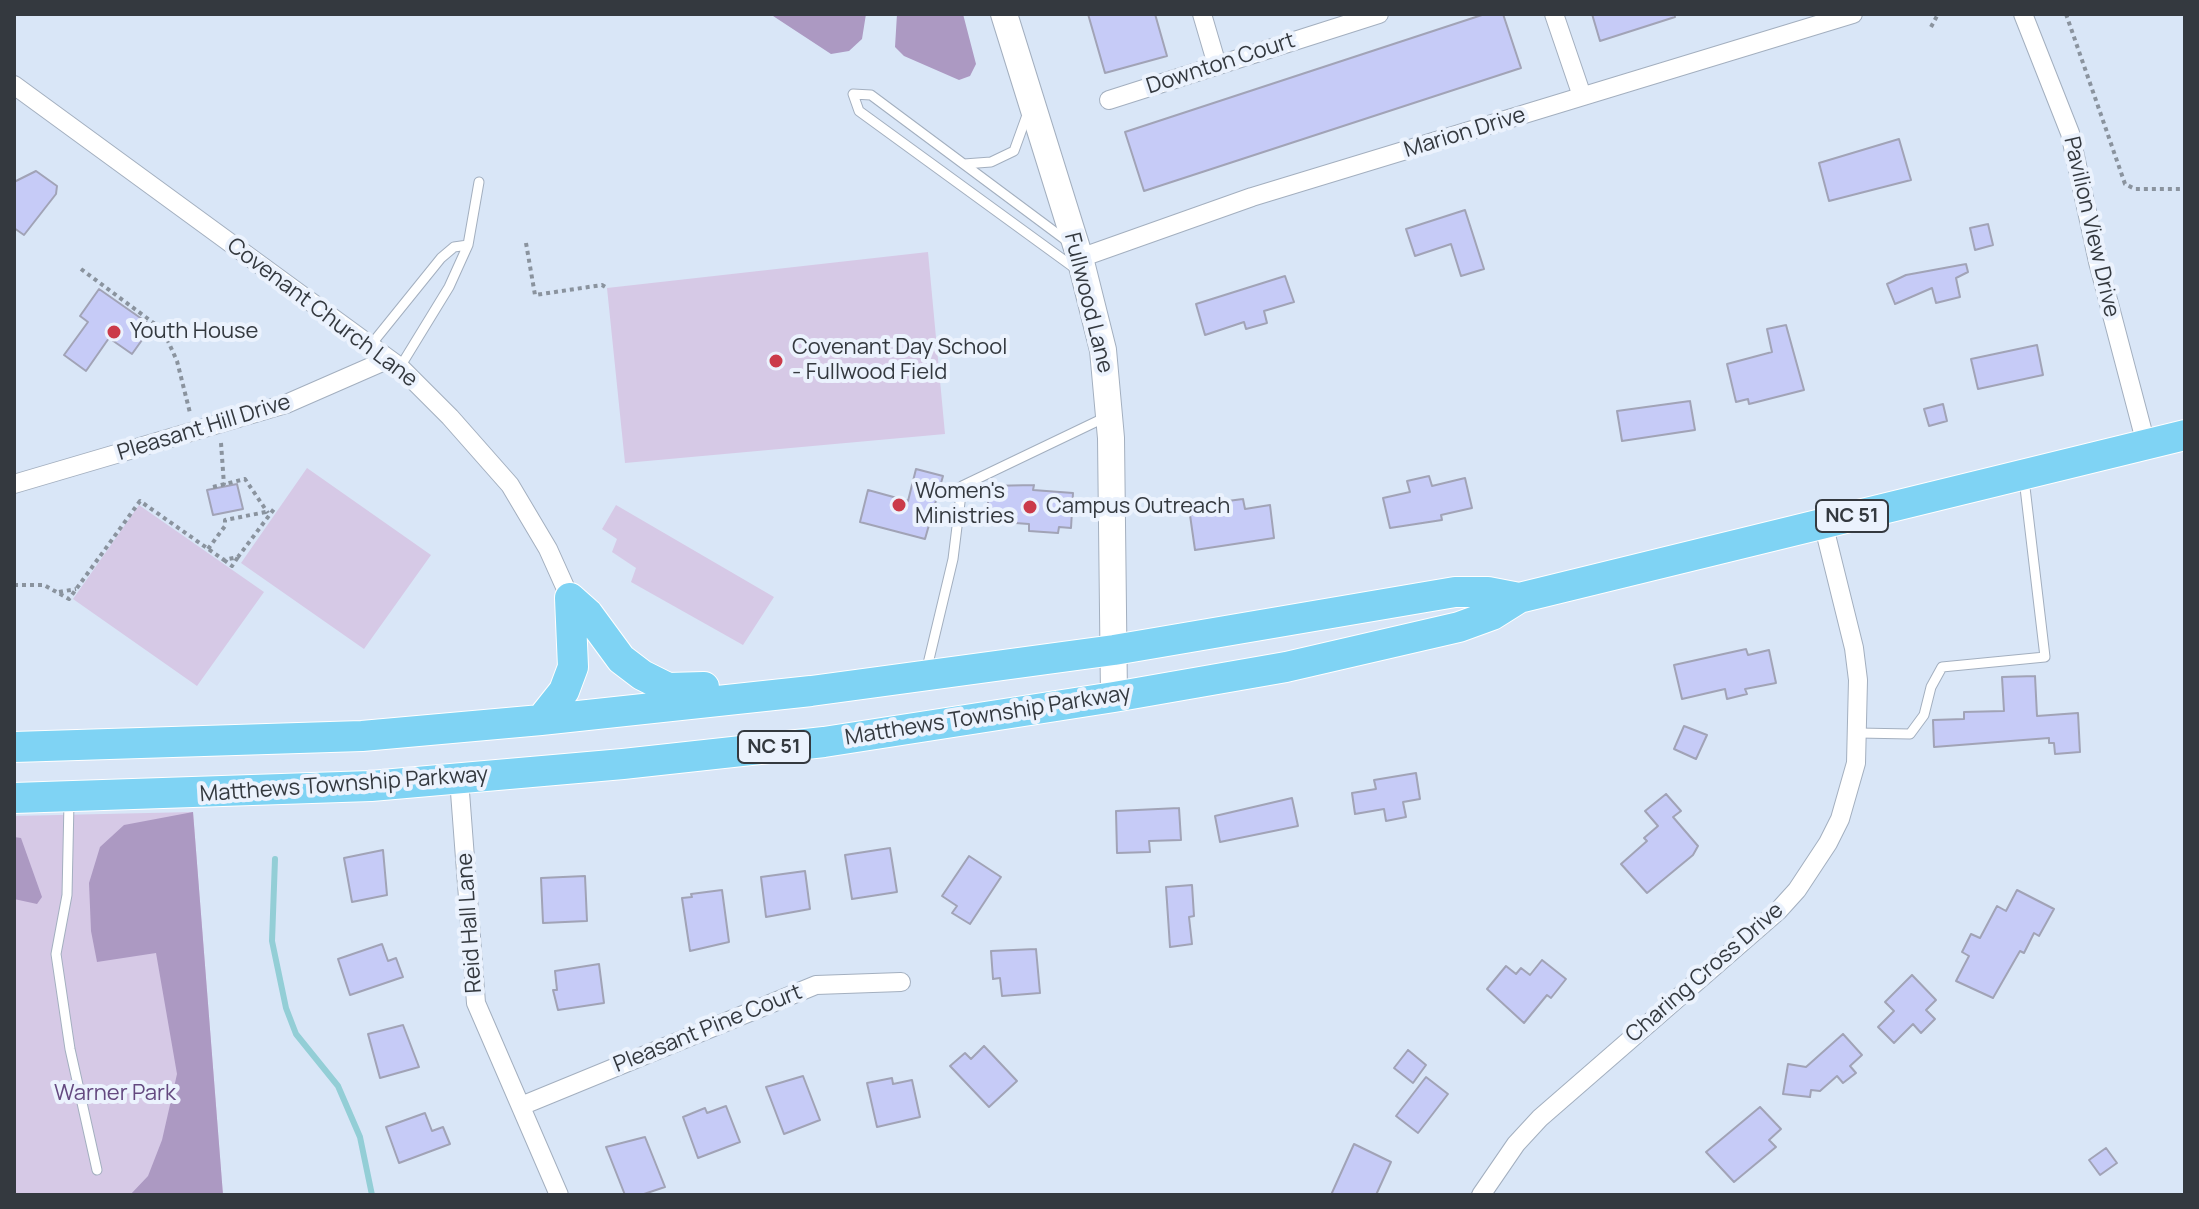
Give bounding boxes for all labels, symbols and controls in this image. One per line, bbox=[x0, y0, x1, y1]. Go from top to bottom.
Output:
street label: Downton Court bbox=[1143, 28, 1299, 100]
street label: Marion Drive bbox=[1401, 102, 1529, 164]
street label: Pavilion View Drive bbox=[2057, 134, 2125, 320]
street label: Fullwood Lane bbox=[1058, 230, 1118, 376]
street label: Covenant Church Lane bbox=[222, 233, 422, 393]
place label: Youth House bbox=[130, 319, 258, 345]
marker: Youth House bbox=[105, 323, 123, 341]
place label: Covenant Day School - Fullwood Field bbox=[792, 335, 1007, 386]
marker: Covenant Day School - Fullwood Field bbox=[767, 352, 785, 370]
street label: Pleasant Hill Drive bbox=[114, 389, 294, 467]
place label: Women's Ministries bbox=[915, 479, 1015, 530]
place label: Campus Outreach bbox=[1046, 494, 1230, 520]
marker: Women's Ministries bbox=[890, 496, 908, 514]
marker: Campus Outreach bbox=[1021, 498, 1039, 516]
road number: NC 51 bbox=[1816, 500, 1888, 532]
street label: Matthews Township Parkway bbox=[843, 680, 1133, 752]
road number: NC 51 bbox=[738, 731, 810, 763]
street label: Matthews Township Parkway bbox=[199, 762, 489, 808]
street label: Reid Hall Lane bbox=[452, 852, 488, 994]
street label: Charing Cross Drive bbox=[1621, 897, 1789, 1049]
street label: Pleasant Pine Court bbox=[610, 979, 806, 1079]
park label: Warner Park bbox=[54, 1081, 176, 1107]

